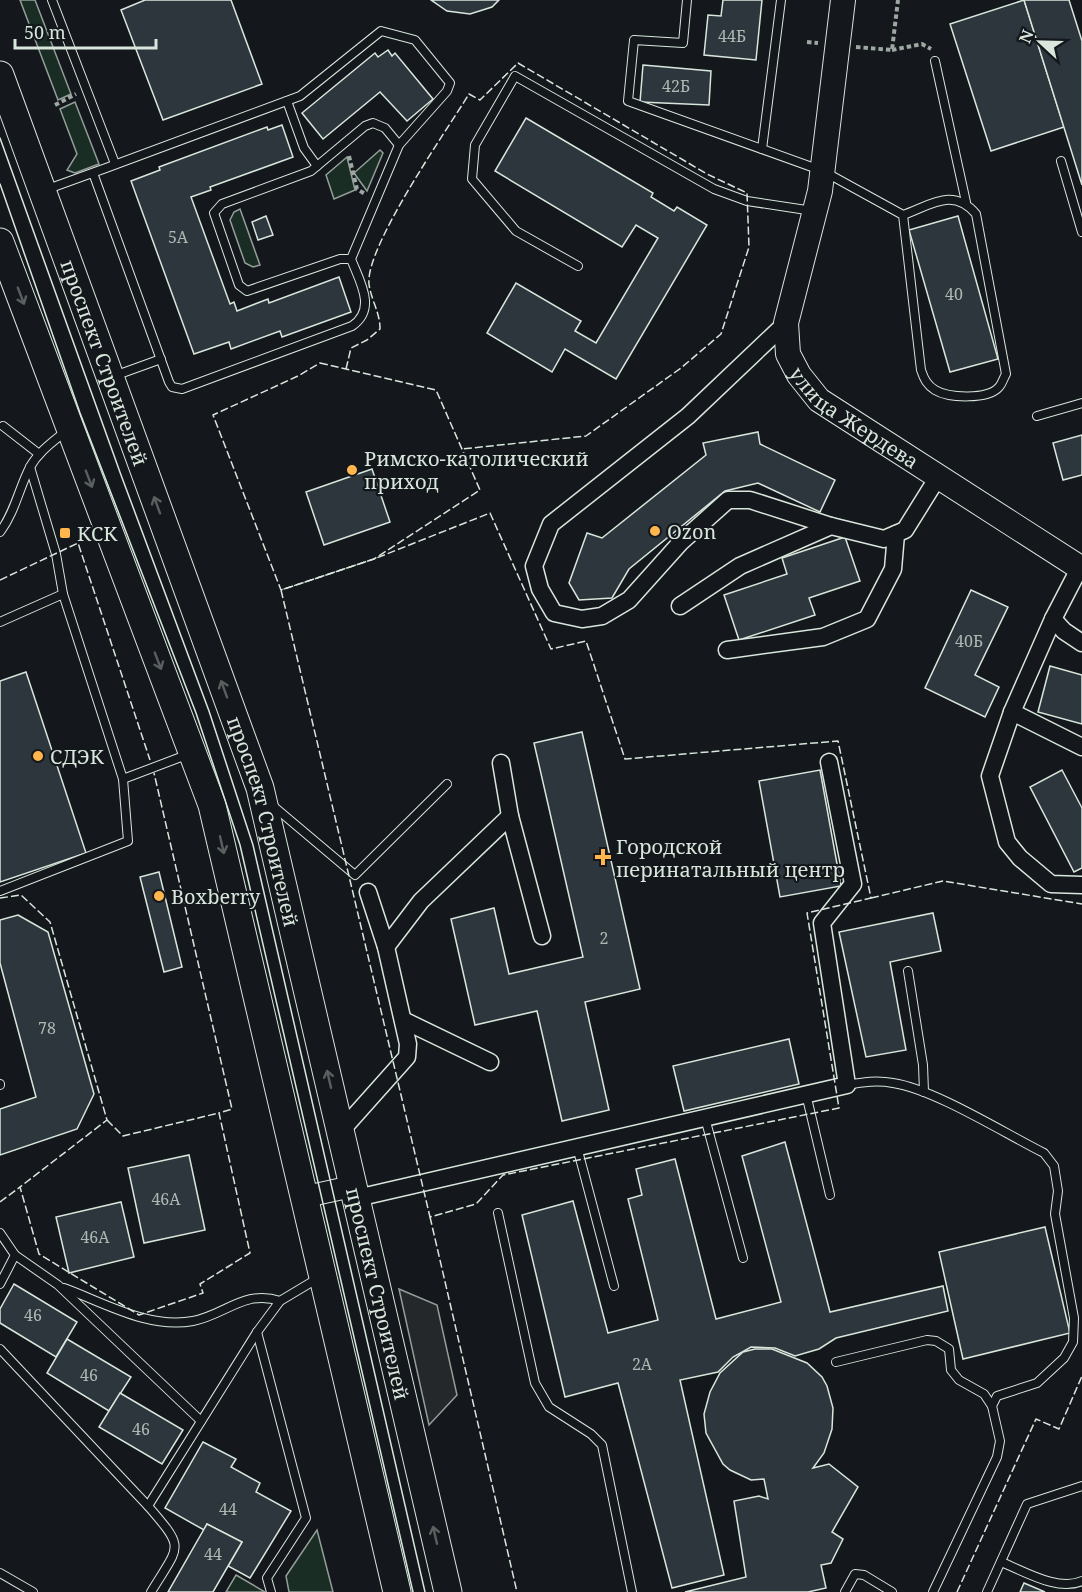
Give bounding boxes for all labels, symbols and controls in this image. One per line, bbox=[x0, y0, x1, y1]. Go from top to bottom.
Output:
scale bar bbox=[15, 12, 156, 50]
north arrow bbox=[1010, 12, 1070, 72]
text: 50 m bbox=[24, 20, 66, 44]
house number: 44Б bbox=[718, 25, 746, 47]
text: N bbox=[1014, 26, 1039, 46]
house number: 42Б bbox=[662, 75, 690, 97]
house number: 5А bbox=[168, 226, 189, 248]
street label: проспект Строителей bbox=[55, 256, 155, 469]
house number: 40 bbox=[945, 283, 963, 305]
one-way arrow bbox=[16, 287, 27, 305]
street label: улица Жердева bbox=[784, 362, 924, 474]
place label: Римско-католический приход bbox=[364, 445, 589, 495]
marker: Римско-католический приход bbox=[345, 463, 359, 477]
one-way arrow bbox=[85, 469, 96, 488]
one-way arrow bbox=[151, 497, 162, 515]
place label: Ozon bbox=[667, 518, 717, 545]
place label: КСК bbox=[77, 520, 118, 547]
marker: Ozon bbox=[648, 524, 662, 538]
marker: КСК bbox=[58, 526, 72, 540]
house number: 40Б bbox=[955, 630, 983, 652]
one-way arrow bbox=[154, 651, 165, 670]
one-way arrow bbox=[218, 680, 229, 698]
street label: проспект Строителей bbox=[221, 712, 305, 929]
place label: СДЭК bbox=[50, 743, 105, 770]
marker: СДЭК bbox=[31, 749, 45, 763]
place label: Городской перинатальный центр bbox=[616, 833, 845, 883]
one-way arrow bbox=[216, 836, 228, 855]
marker: Городской перинатальный центр bbox=[594, 848, 612, 866]
place label: Boxberry bbox=[171, 883, 261, 910]
marker: Boxberry bbox=[152, 889, 166, 903]
house number: 2 bbox=[600, 927, 608, 949]
house number: 78 bbox=[38, 1017, 56, 1039]
one-way arrow bbox=[323, 1070, 334, 1089]
street label: проспект Строителей bbox=[340, 1185, 416, 1402]
house number: 46А bbox=[151, 1188, 181, 1210]
house number: 46А bbox=[80, 1226, 110, 1248]
house number: 46 bbox=[24, 1304, 42, 1326]
house number: 2А bbox=[632, 1353, 653, 1375]
house number: 46 bbox=[80, 1364, 98, 1386]
house number: 46 bbox=[132, 1418, 150, 1440]
house number: 44 bbox=[219, 1498, 237, 1520]
one-way arrow bbox=[429, 1526, 440, 1545]
house number: 44 bbox=[204, 1543, 222, 1565]

